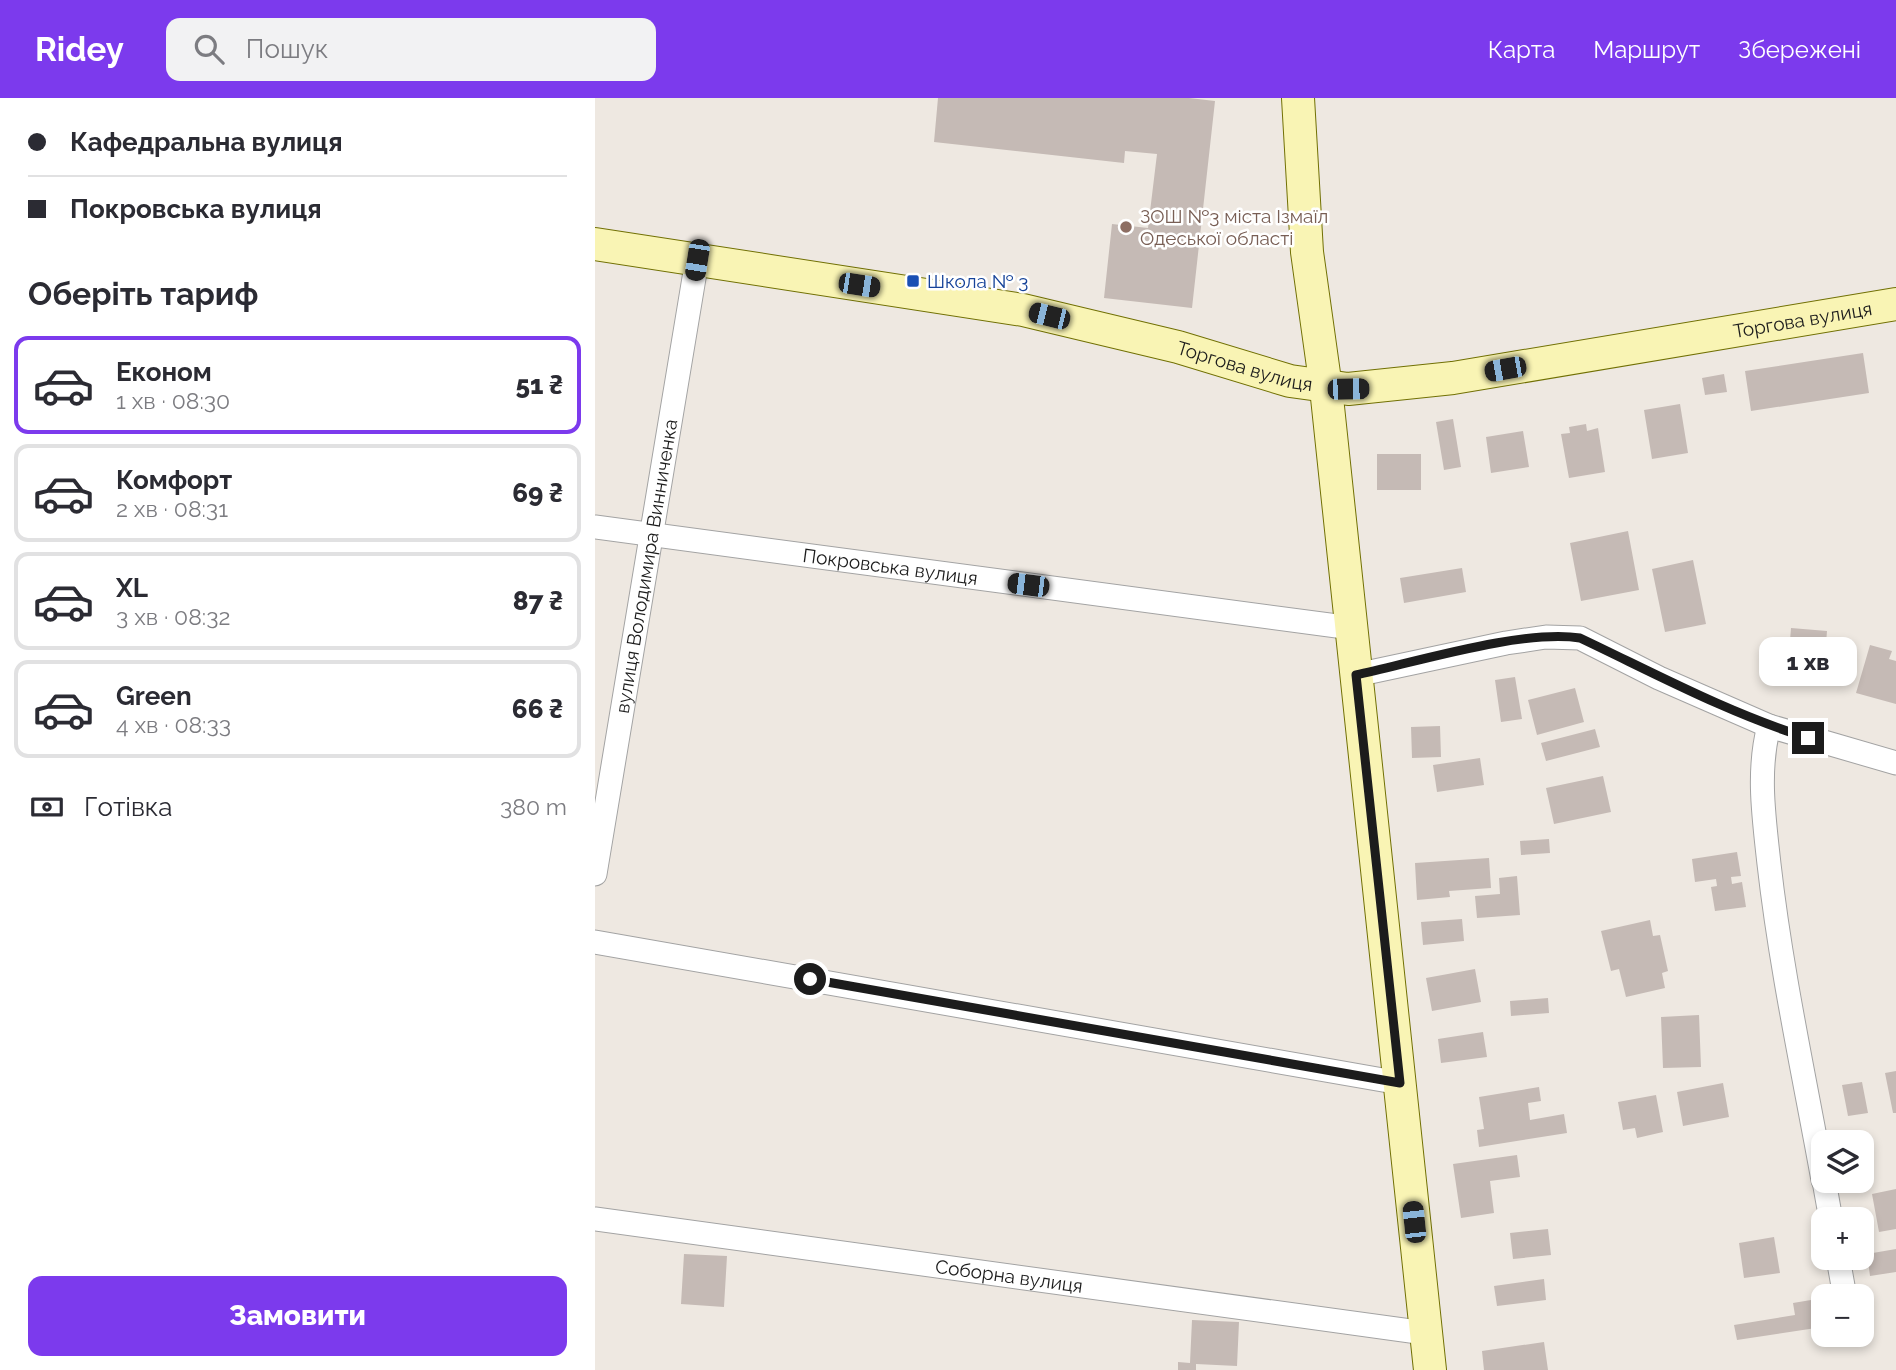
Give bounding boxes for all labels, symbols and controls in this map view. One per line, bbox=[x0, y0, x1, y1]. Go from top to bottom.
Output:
search box bbox=[166, 18, 656, 81]
text: Ridey bbox=[35, 30, 124, 69]
icon: search bbox=[190, 30, 228, 68]
text: Пошук bbox=[246, 34, 328, 64]
text: Карта bbox=[1488, 35, 1555, 64]
text: Маршрут bbox=[1593, 35, 1700, 64]
text: Збережені bbox=[1738, 35, 1861, 64]
text: Кафедральна вулиця bbox=[70, 127, 343, 157]
text: Покровська вулиця bbox=[70, 194, 322, 224]
place label: ЗОШ №3 міста Ізмаїл Одеської області bbox=[1140, 205, 1328, 249]
marker: ЗОШ №3 міста Ізмаїл Одеської області bbox=[1118, 219, 1134, 235]
car bbox=[684, 238, 711, 282]
place label: Школа № 3 bbox=[927, 270, 1028, 292]
car bbox=[837, 271, 882, 299]
marker: Школа № 3 bbox=[905, 273, 921, 289]
text: Оберіть тариф bbox=[28, 275, 258, 312]
street label: Торгова вулиця bbox=[1732, 297, 1874, 342]
car bbox=[1027, 301, 1072, 331]
street label: Торгова вулиця bbox=[1174, 336, 1314, 395]
icon: car bbox=[32, 354, 95, 417]
car bbox=[1483, 355, 1528, 383]
text: Економ bbox=[116, 357, 212, 387]
text: 51 ₴ bbox=[515, 370, 563, 400]
car bbox=[1327, 378, 1370, 400]
text: 1 хв · 08:30 bbox=[116, 387, 230, 414]
street label: вулиця Володимира Винниченка bbox=[611, 417, 681, 715]
icon: car bbox=[32, 462, 95, 525]
text: Комфорт bbox=[116, 465, 232, 495]
text: 69 ₴ bbox=[512, 478, 563, 508]
text: 2 хв · 08:31 bbox=[116, 495, 228, 522]
street label: Покровська вулиця bbox=[802, 544, 979, 589]
icon: car bbox=[32, 570, 95, 633]
car bbox=[1006, 572, 1051, 598]
text: XL bbox=[116, 573, 148, 603]
text: 87 ₴ bbox=[513, 586, 563, 616]
text: 3 хв · 08:32 bbox=[116, 603, 230, 630]
callout: 1 хв bbox=[1759, 636, 1857, 686]
text: 1 хв bbox=[1786, 648, 1830, 675]
icon: car bbox=[32, 678, 95, 741]
text: Green bbox=[116, 681, 192, 711]
text: 66 ₴ bbox=[512, 694, 563, 724]
text: 4 хв · 08:33 bbox=[116, 711, 231, 738]
route end bbox=[1792, 722, 1824, 754]
icon: cash bbox=[28, 788, 66, 826]
text: Готівка bbox=[84, 792, 173, 822]
text: 380 m bbox=[500, 793, 567, 820]
route start bbox=[794, 963, 826, 995]
map controls bbox=[1811, 1130, 1874, 1347]
button: layers bbox=[1811, 1130, 1874, 1193]
car bbox=[1402, 1200, 1427, 1244]
button: + bbox=[1811, 1207, 1874, 1270]
street label: Соборна вулиця bbox=[934, 1255, 1084, 1297]
button: Замовити bbox=[28, 1276, 567, 1356]
button: − bbox=[1811, 1284, 1874, 1347]

